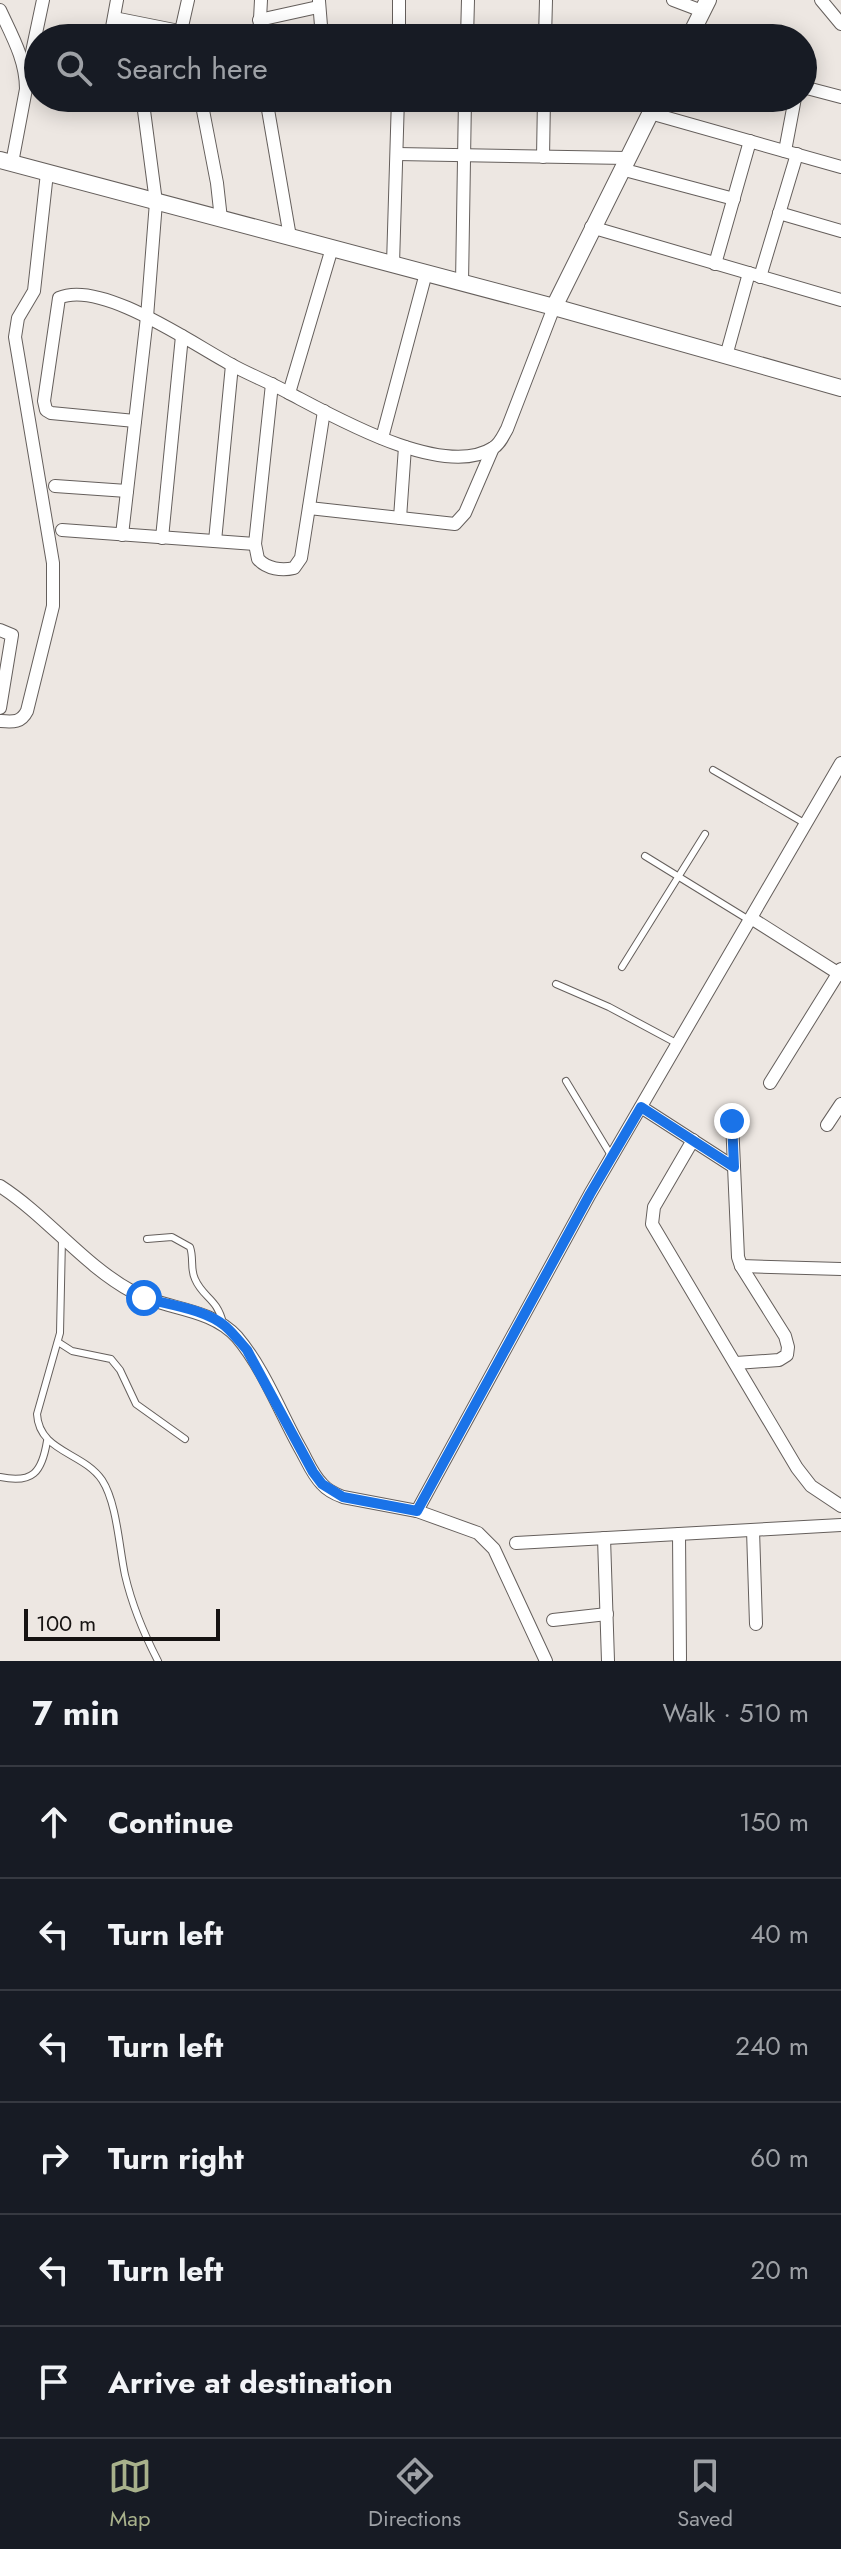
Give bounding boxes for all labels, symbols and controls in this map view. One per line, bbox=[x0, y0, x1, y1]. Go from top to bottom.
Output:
search box bbox=[24, 24, 817, 112]
icon: search bbox=[52, 46, 96, 90]
text: Search here bbox=[116, 47, 268, 90]
route end bbox=[714, 1103, 750, 1139]
route start bbox=[126, 1280, 162, 1316]
scale bar bbox=[24, 1605, 220, 1641]
text: 100 m bbox=[36, 1607, 96, 1639]
text: 7 min bbox=[32, 1689, 120, 1738]
text: Walk · 510 m bbox=[662, 1694, 809, 1732]
icon: ahead bbox=[32, 1800, 76, 1844]
text: Continue bbox=[108, 1801, 234, 1844]
text: 150 m bbox=[739, 1803, 809, 1841]
icon: left bbox=[32, 1912, 76, 1956]
text: Turn left bbox=[108, 1913, 223, 1956]
text: 40 m bbox=[750, 1915, 809, 1953]
icon: left bbox=[32, 2024, 76, 2068]
text: Turn left bbox=[108, 2025, 223, 2068]
text: 240 m bbox=[735, 2027, 809, 2065]
icon: right bbox=[32, 2136, 76, 2180]
text: Turn right bbox=[108, 2137, 244, 2180]
text: 60 m bbox=[750, 2139, 809, 2177]
icon: left bbox=[32, 2248, 76, 2292]
text: Turn left bbox=[108, 2249, 223, 2292]
text: 20 m bbox=[751, 2251, 809, 2289]
icon: arrive bbox=[32, 2360, 76, 2404]
text: Arrive at destination bbox=[108, 2361, 393, 2404]
tab: Map bbox=[108, 2454, 152, 2534]
tab: Directions bbox=[368, 2454, 461, 2534]
tab: Saved bbox=[677, 2454, 733, 2534]

